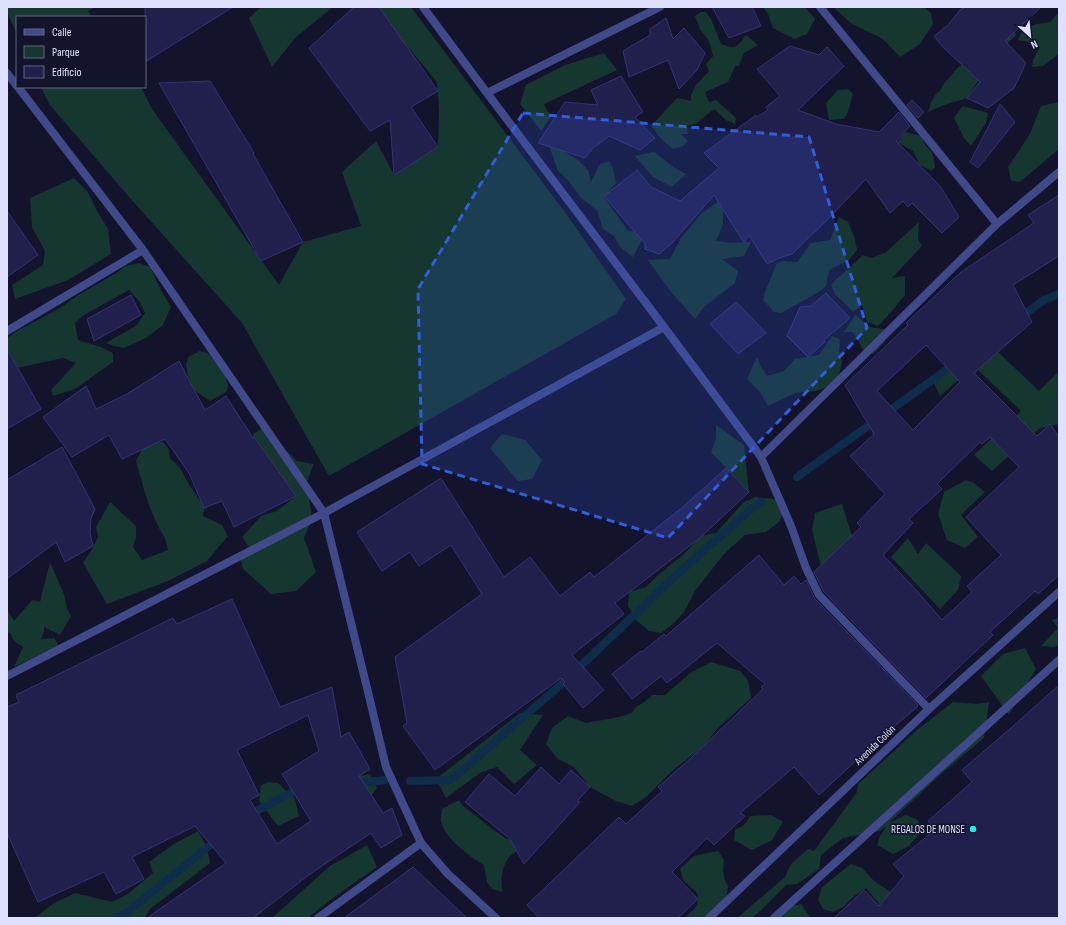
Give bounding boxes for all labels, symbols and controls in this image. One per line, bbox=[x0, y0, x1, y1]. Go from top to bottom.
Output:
legend bbox=[16, 16, 146, 88]
north arrow bbox=[1010, 16, 1050, 56]
text: Calle bbox=[52, 25, 72, 40]
text: N bbox=[1029, 37, 1040, 52]
text: Parque bbox=[52, 45, 80, 60]
text: Edificio bbox=[52, 65, 81, 80]
street label: Avenida Colón bbox=[851, 722, 898, 768]
place label: REGALOS DE MONSE bbox=[891, 823, 965, 836]
marker: REGALOS DE MONSE bbox=[968, 824, 978, 834]

